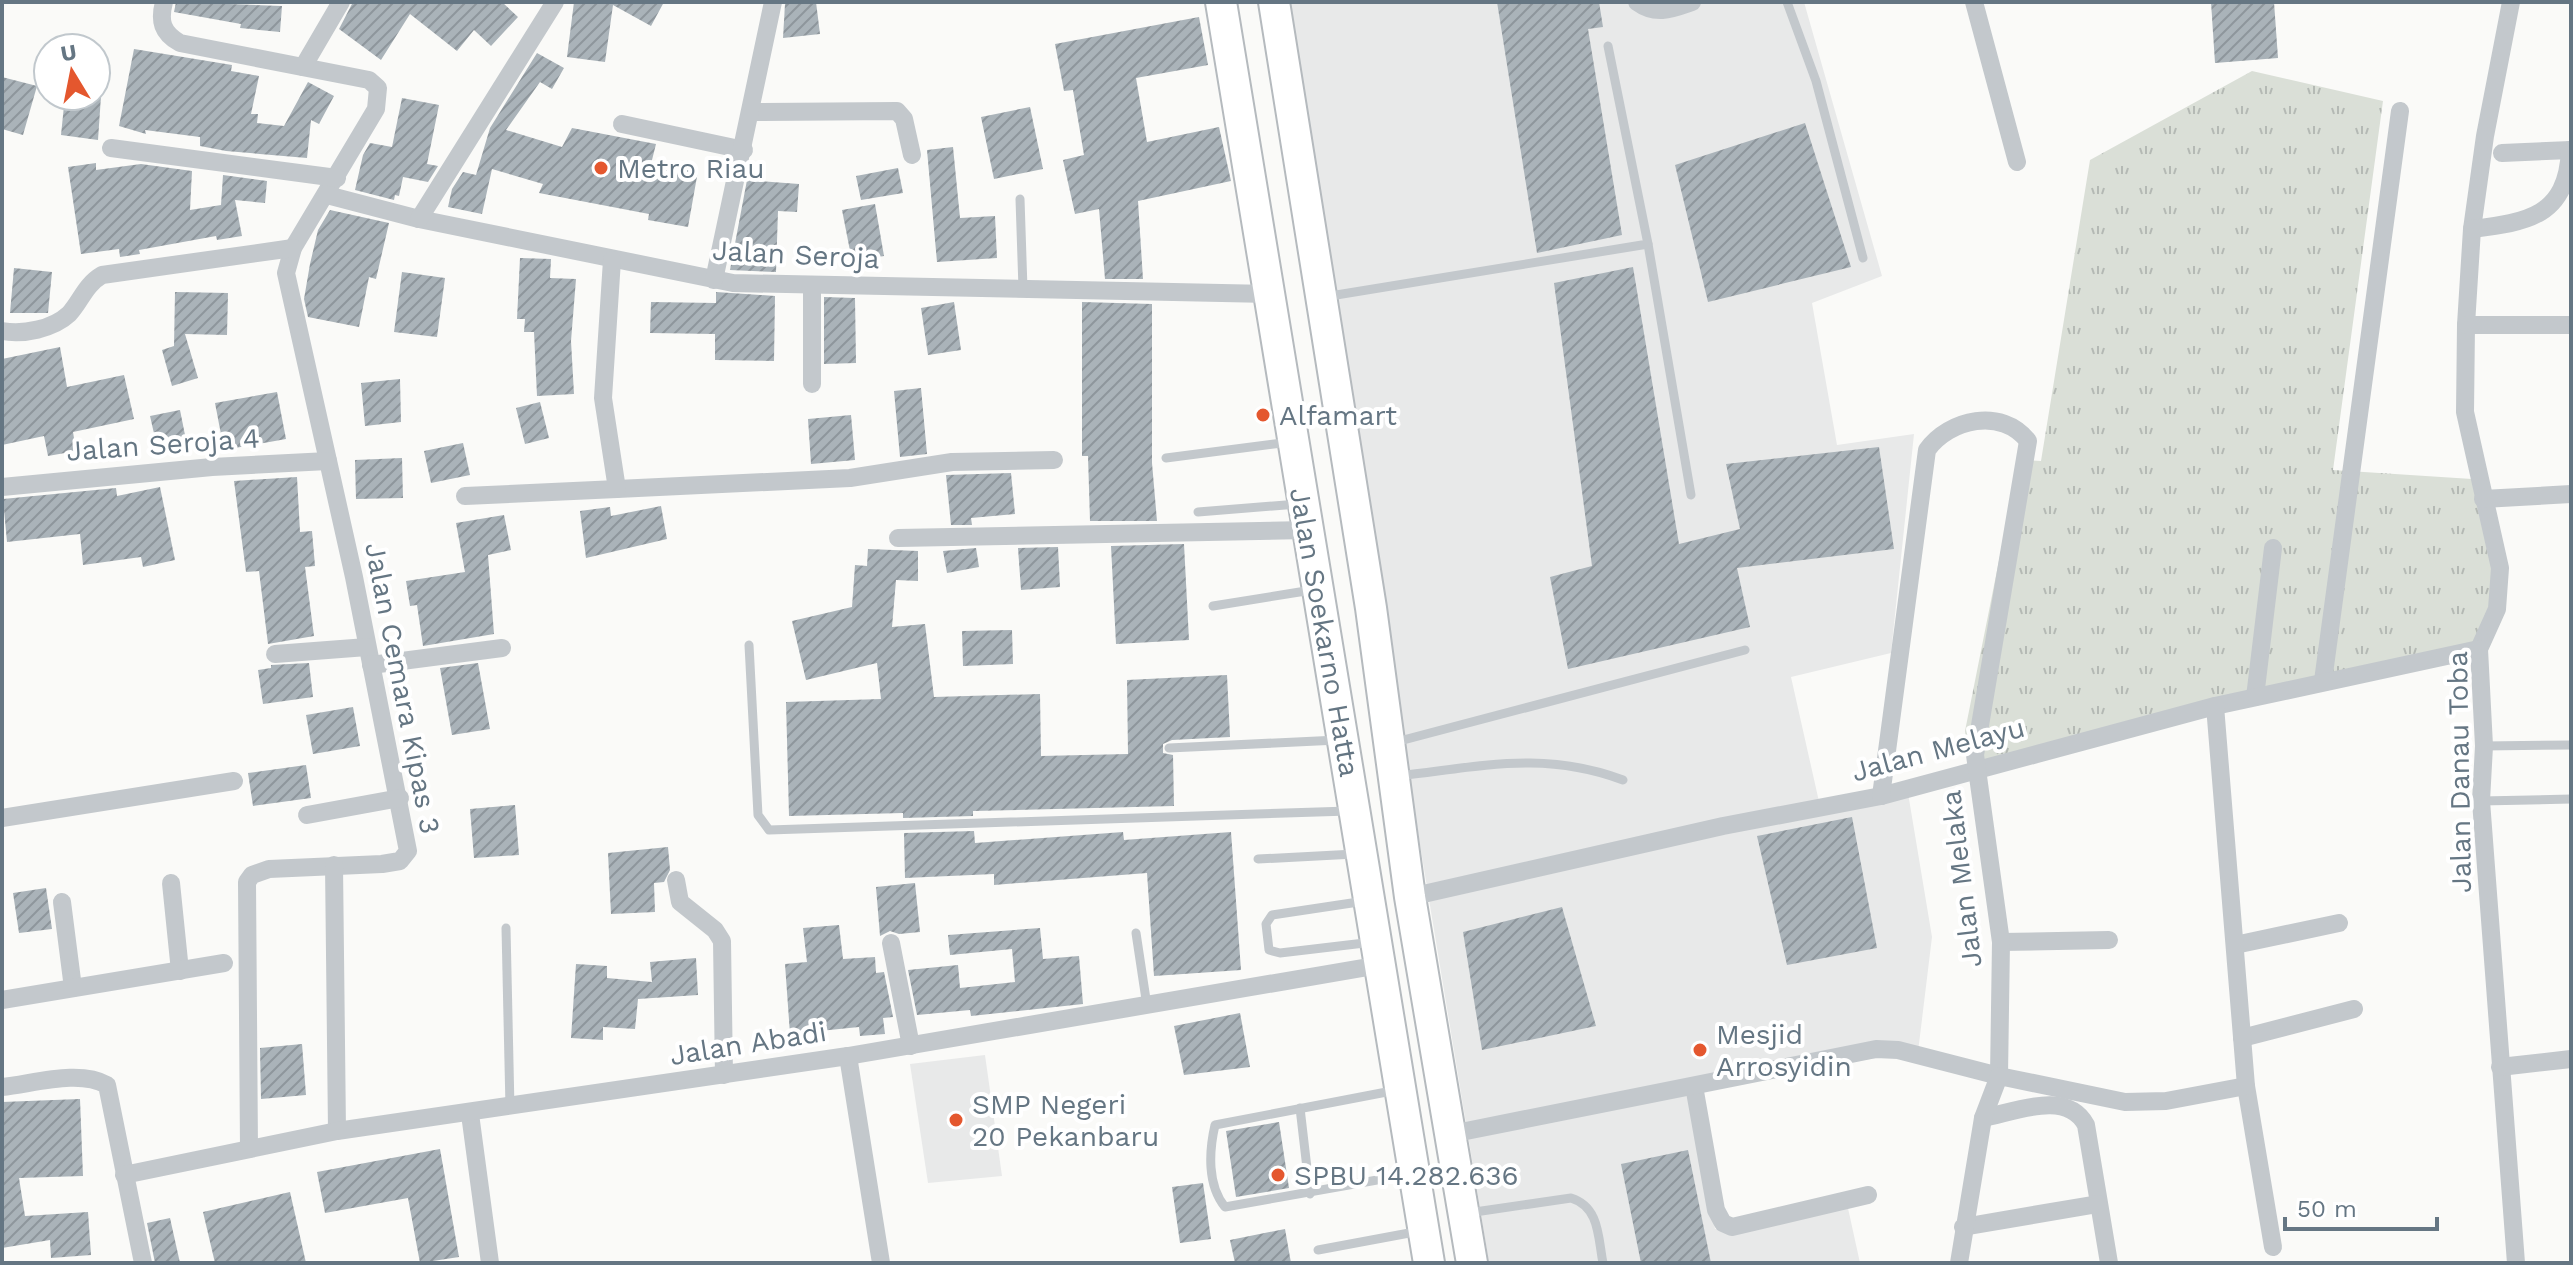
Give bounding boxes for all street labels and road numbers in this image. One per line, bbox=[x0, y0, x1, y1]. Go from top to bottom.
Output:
street label: Jalan Seroja bbox=[711, 234, 881, 275]
street label: Jalan Seroja 4 bbox=[65, 421, 261, 468]
street label: Jalan Soekarno Hatta bbox=[1283, 485, 1366, 779]
street label: Jalan Cemara Kipas 3 bbox=[358, 540, 447, 837]
street label: Jalan Danau Toba bbox=[2441, 651, 2478, 893]
street label: Jalan Melayu bbox=[1848, 711, 2028, 788]
street label: Jalan Melaka bbox=[1934, 788, 1989, 969]
street label: Jalan Abadi bbox=[667, 1015, 829, 1072]

